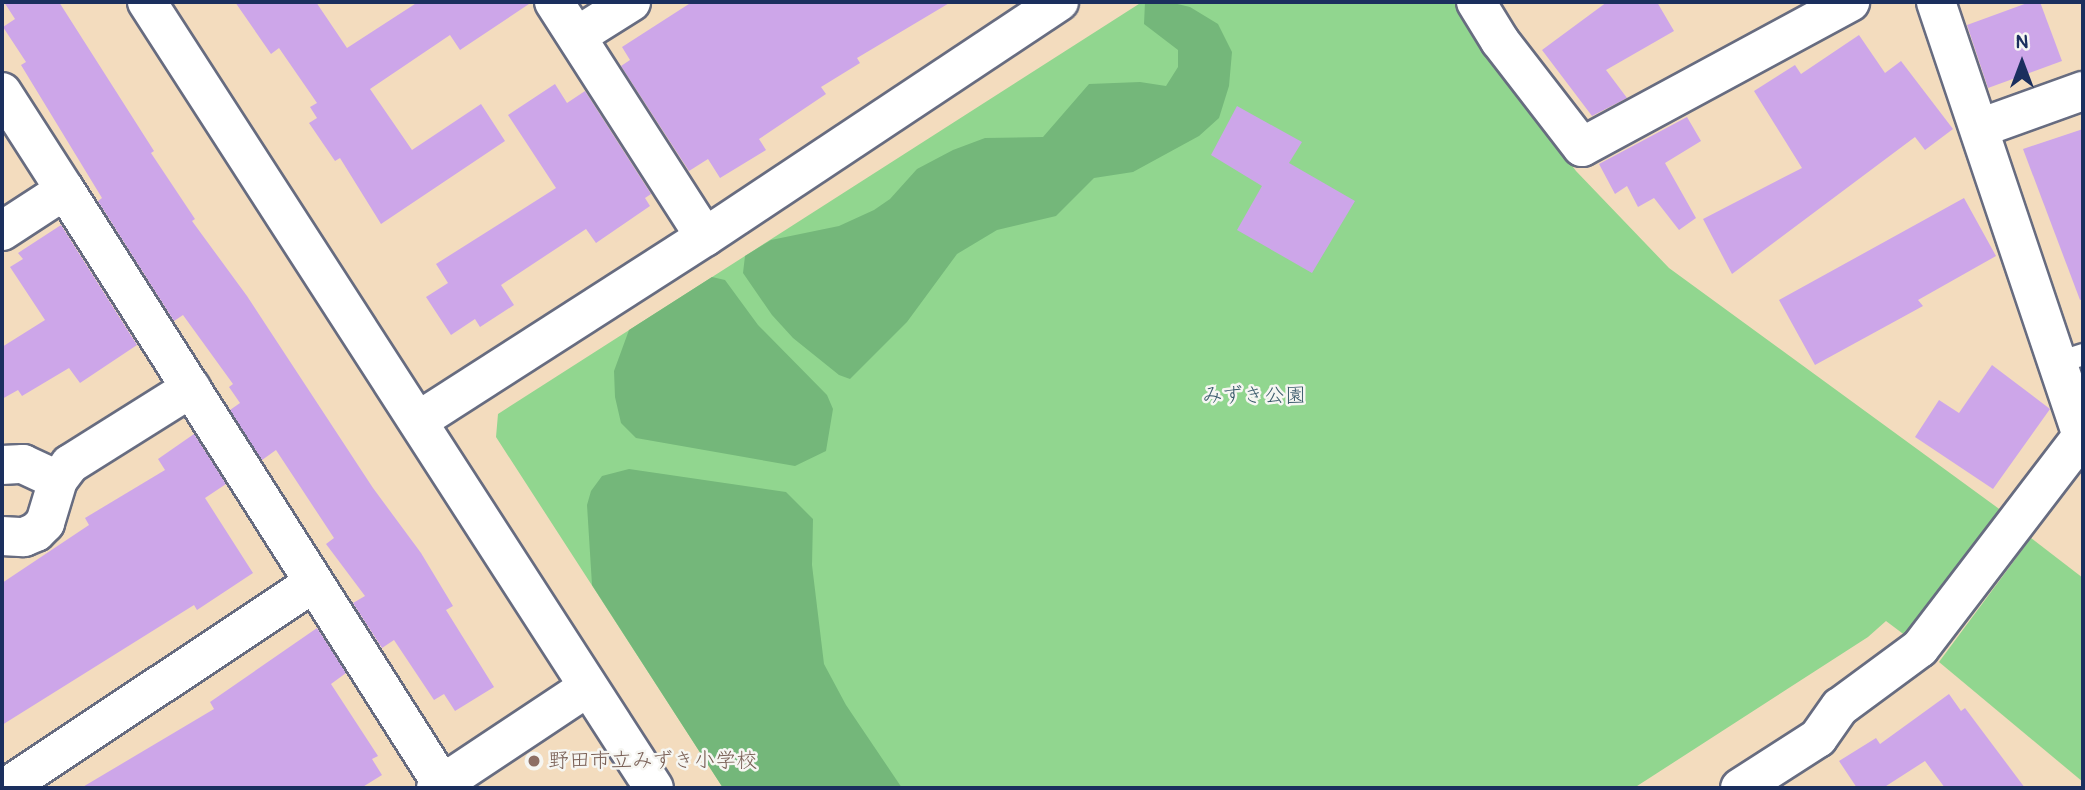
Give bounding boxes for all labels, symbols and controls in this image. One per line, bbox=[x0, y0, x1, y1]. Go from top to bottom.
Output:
north arrow bbox=[1987, 28, 2057, 98]
text: N bbox=[2016, 30, 2028, 54]
park label: みずき公園 bbox=[1202, 383, 1306, 409]
place label: 野田市立みずき小学校 bbox=[548, 748, 758, 774]
marker: 野田市立みずき小学校 bbox=[526, 753, 542, 769]

